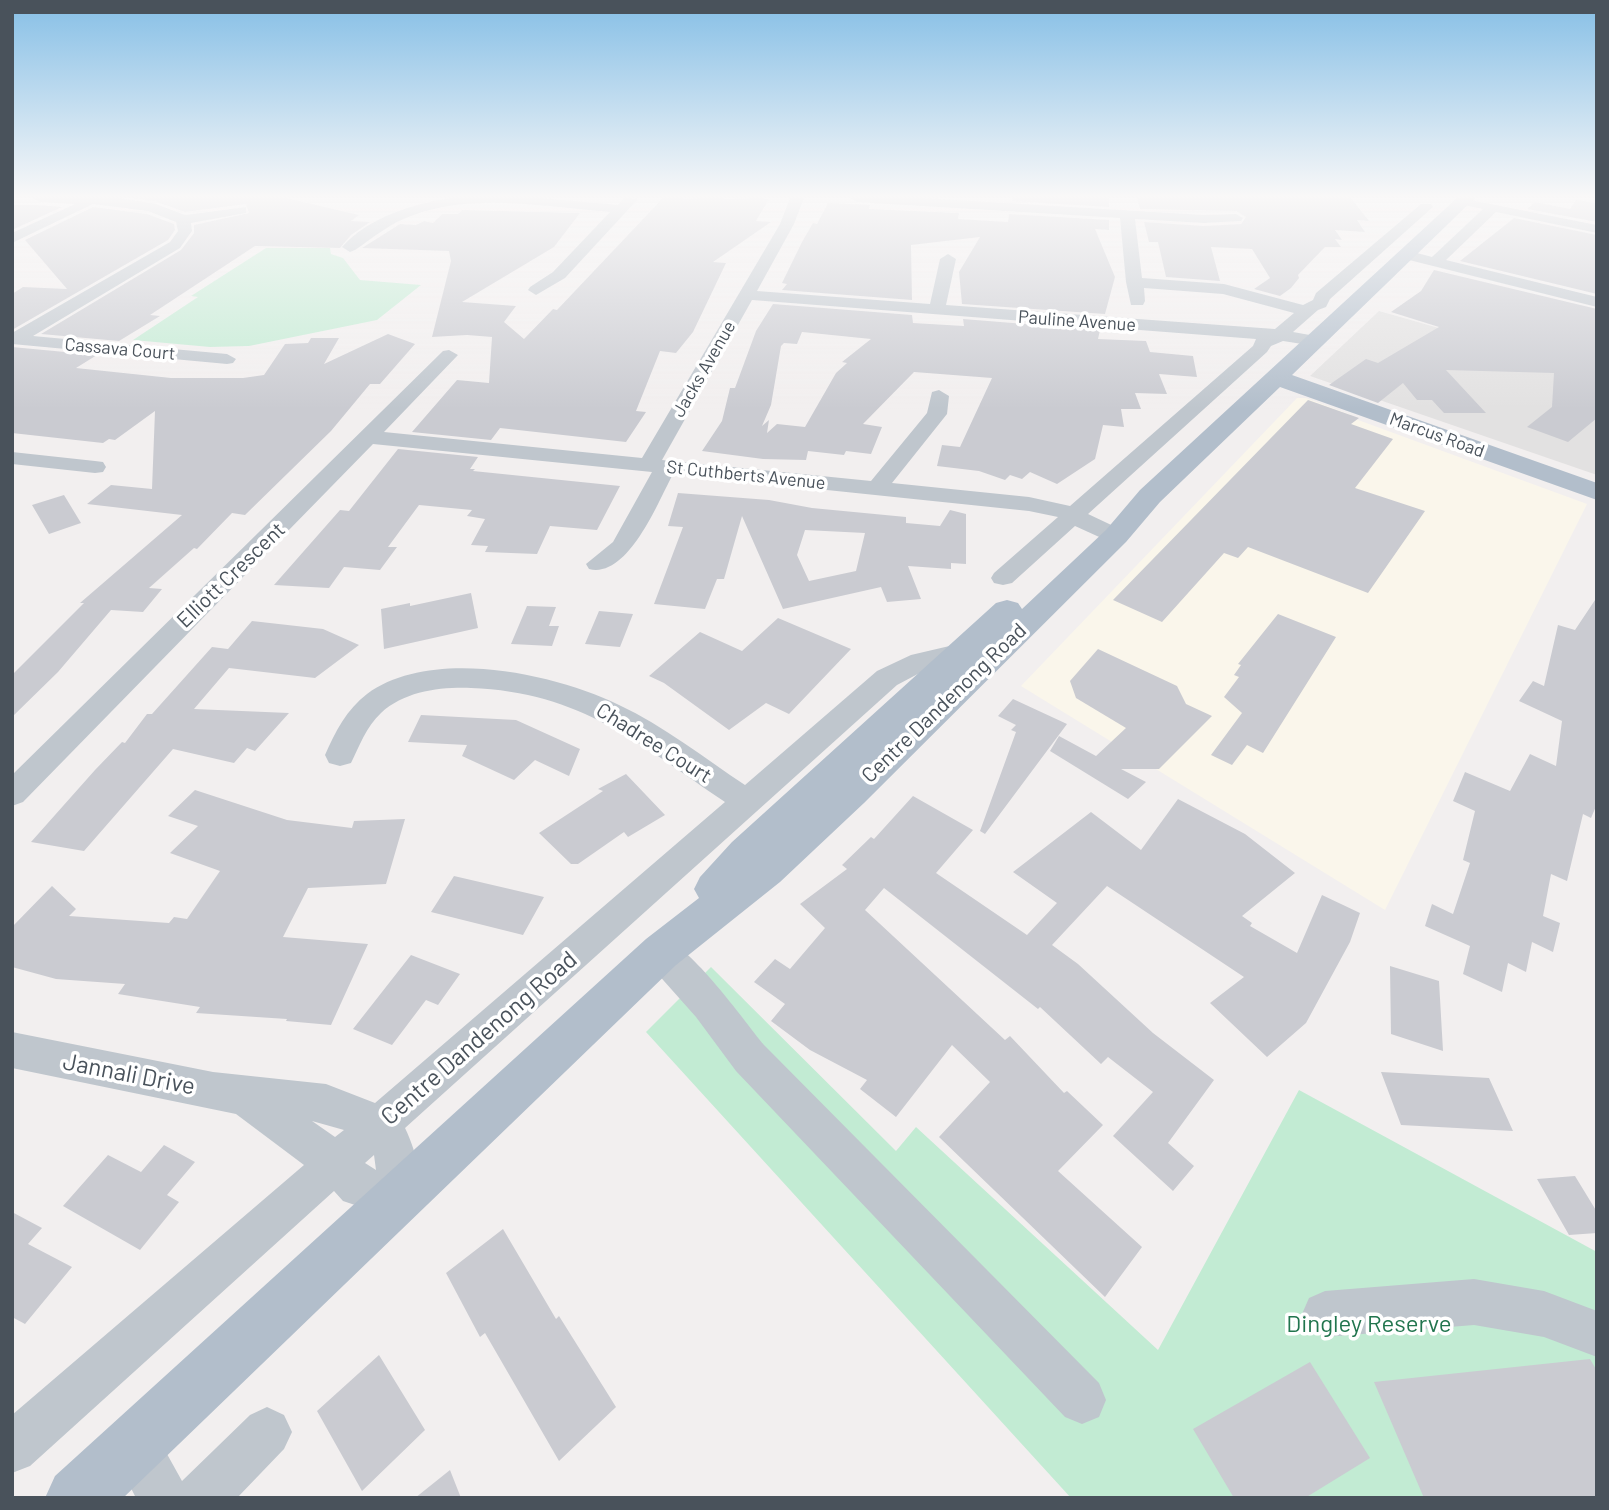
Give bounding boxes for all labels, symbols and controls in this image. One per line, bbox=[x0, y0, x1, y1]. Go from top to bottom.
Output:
street label: Pauline Avenue bbox=[1017, 306, 1137, 336]
street label: Jacks Avenue bbox=[668, 317, 740, 421]
street label: Cassava Court bbox=[64, 333, 176, 365]
street label: Marcus Road bbox=[1387, 408, 1487, 462]
street label: St Cuthberts Avenue bbox=[666, 456, 826, 494]
street label: Elliott Crescent bbox=[172, 517, 290, 633]
street label: Centre Dandenong Road bbox=[856, 618, 1032, 788]
street label: Chadree Court bbox=[592, 697, 716, 789]
street label: Centre Dandenong Road bbox=[375, 945, 583, 1131]
street label: Jannali Drive bbox=[60, 1047, 198, 1101]
park label: Dingley Reserve bbox=[1286, 1310, 1452, 1338]

